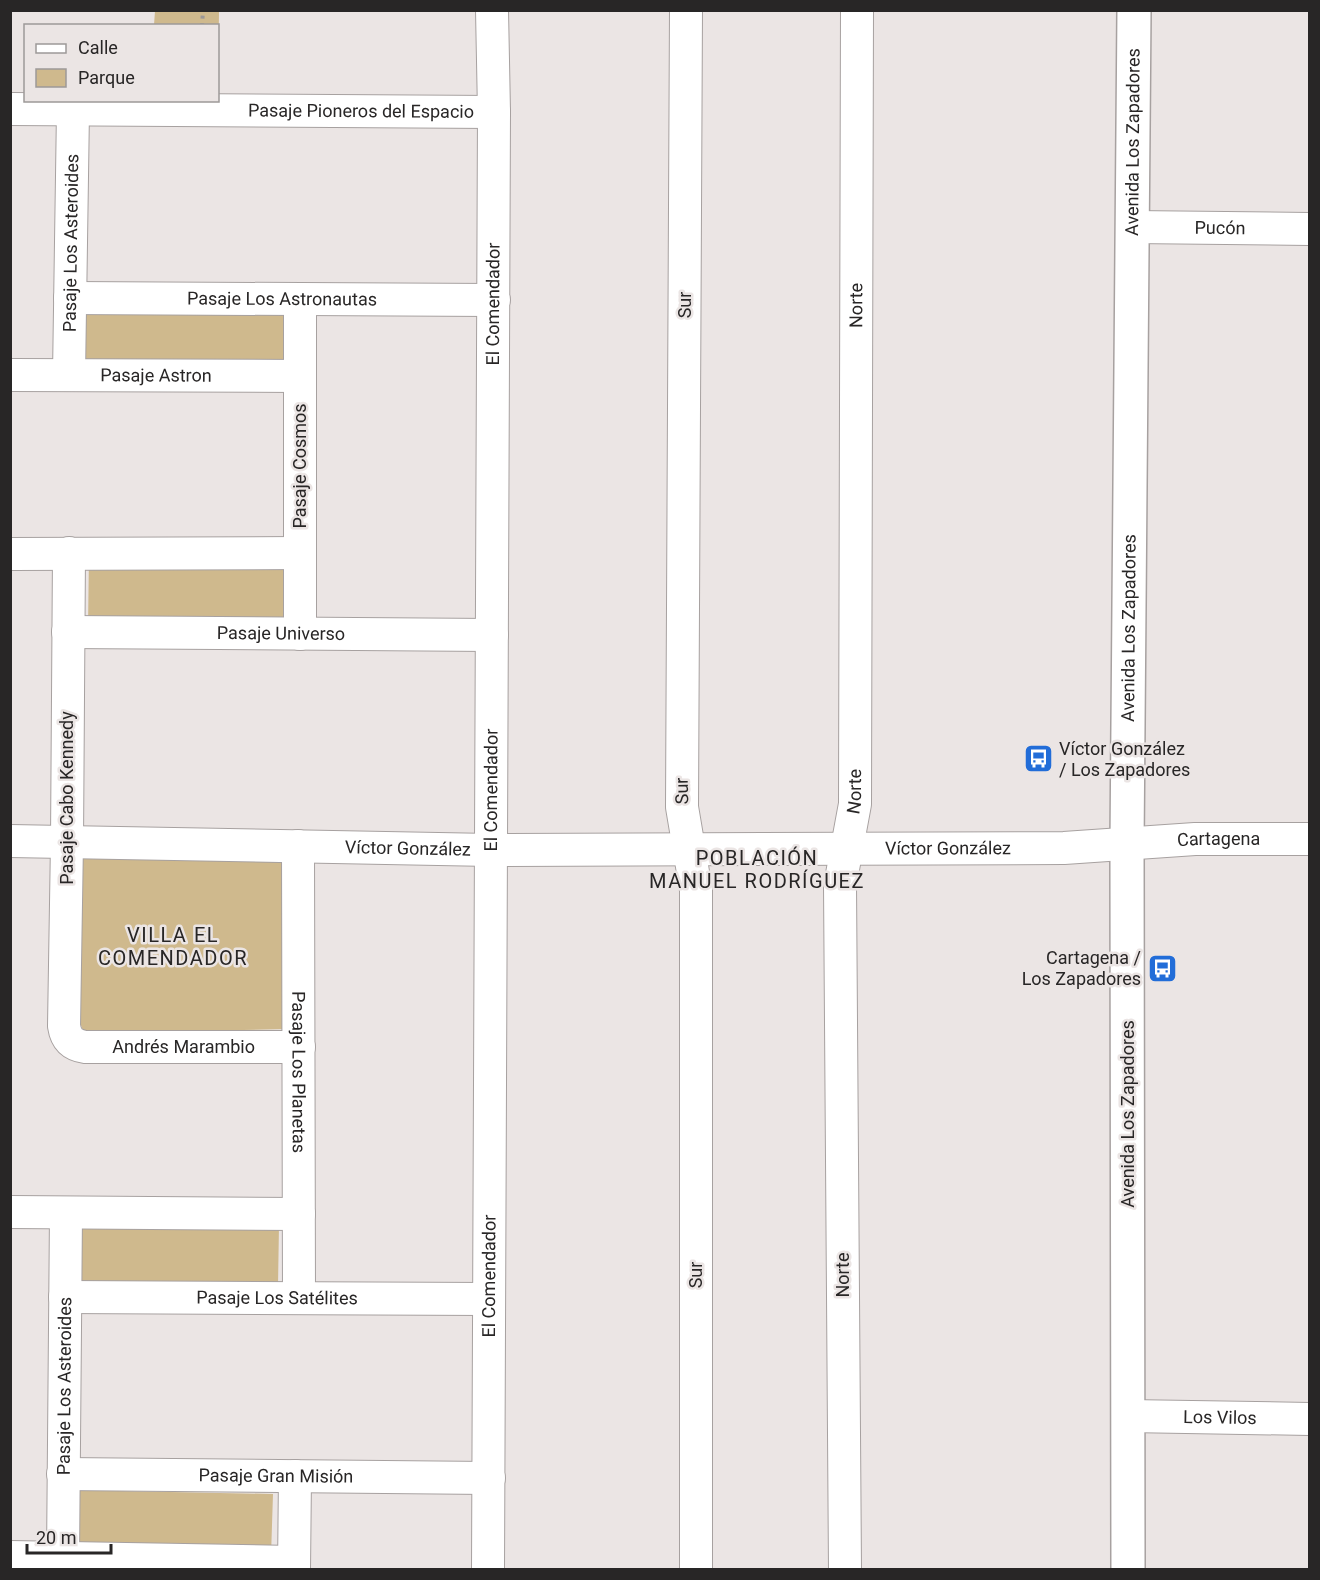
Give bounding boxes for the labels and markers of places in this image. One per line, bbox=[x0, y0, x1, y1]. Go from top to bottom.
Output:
place label: Víctor González / Los Zapadores bbox=[1059, 738, 1190, 780]
bus stop icon: Víctor González / Los Zapadores bbox=[1022, 743, 1054, 775]
place label: Cartagena / Los Zapadores bbox=[1022, 947, 1141, 989]
bus stop icon: Cartagena / Los Zapadores bbox=[1146, 952, 1178, 984]

